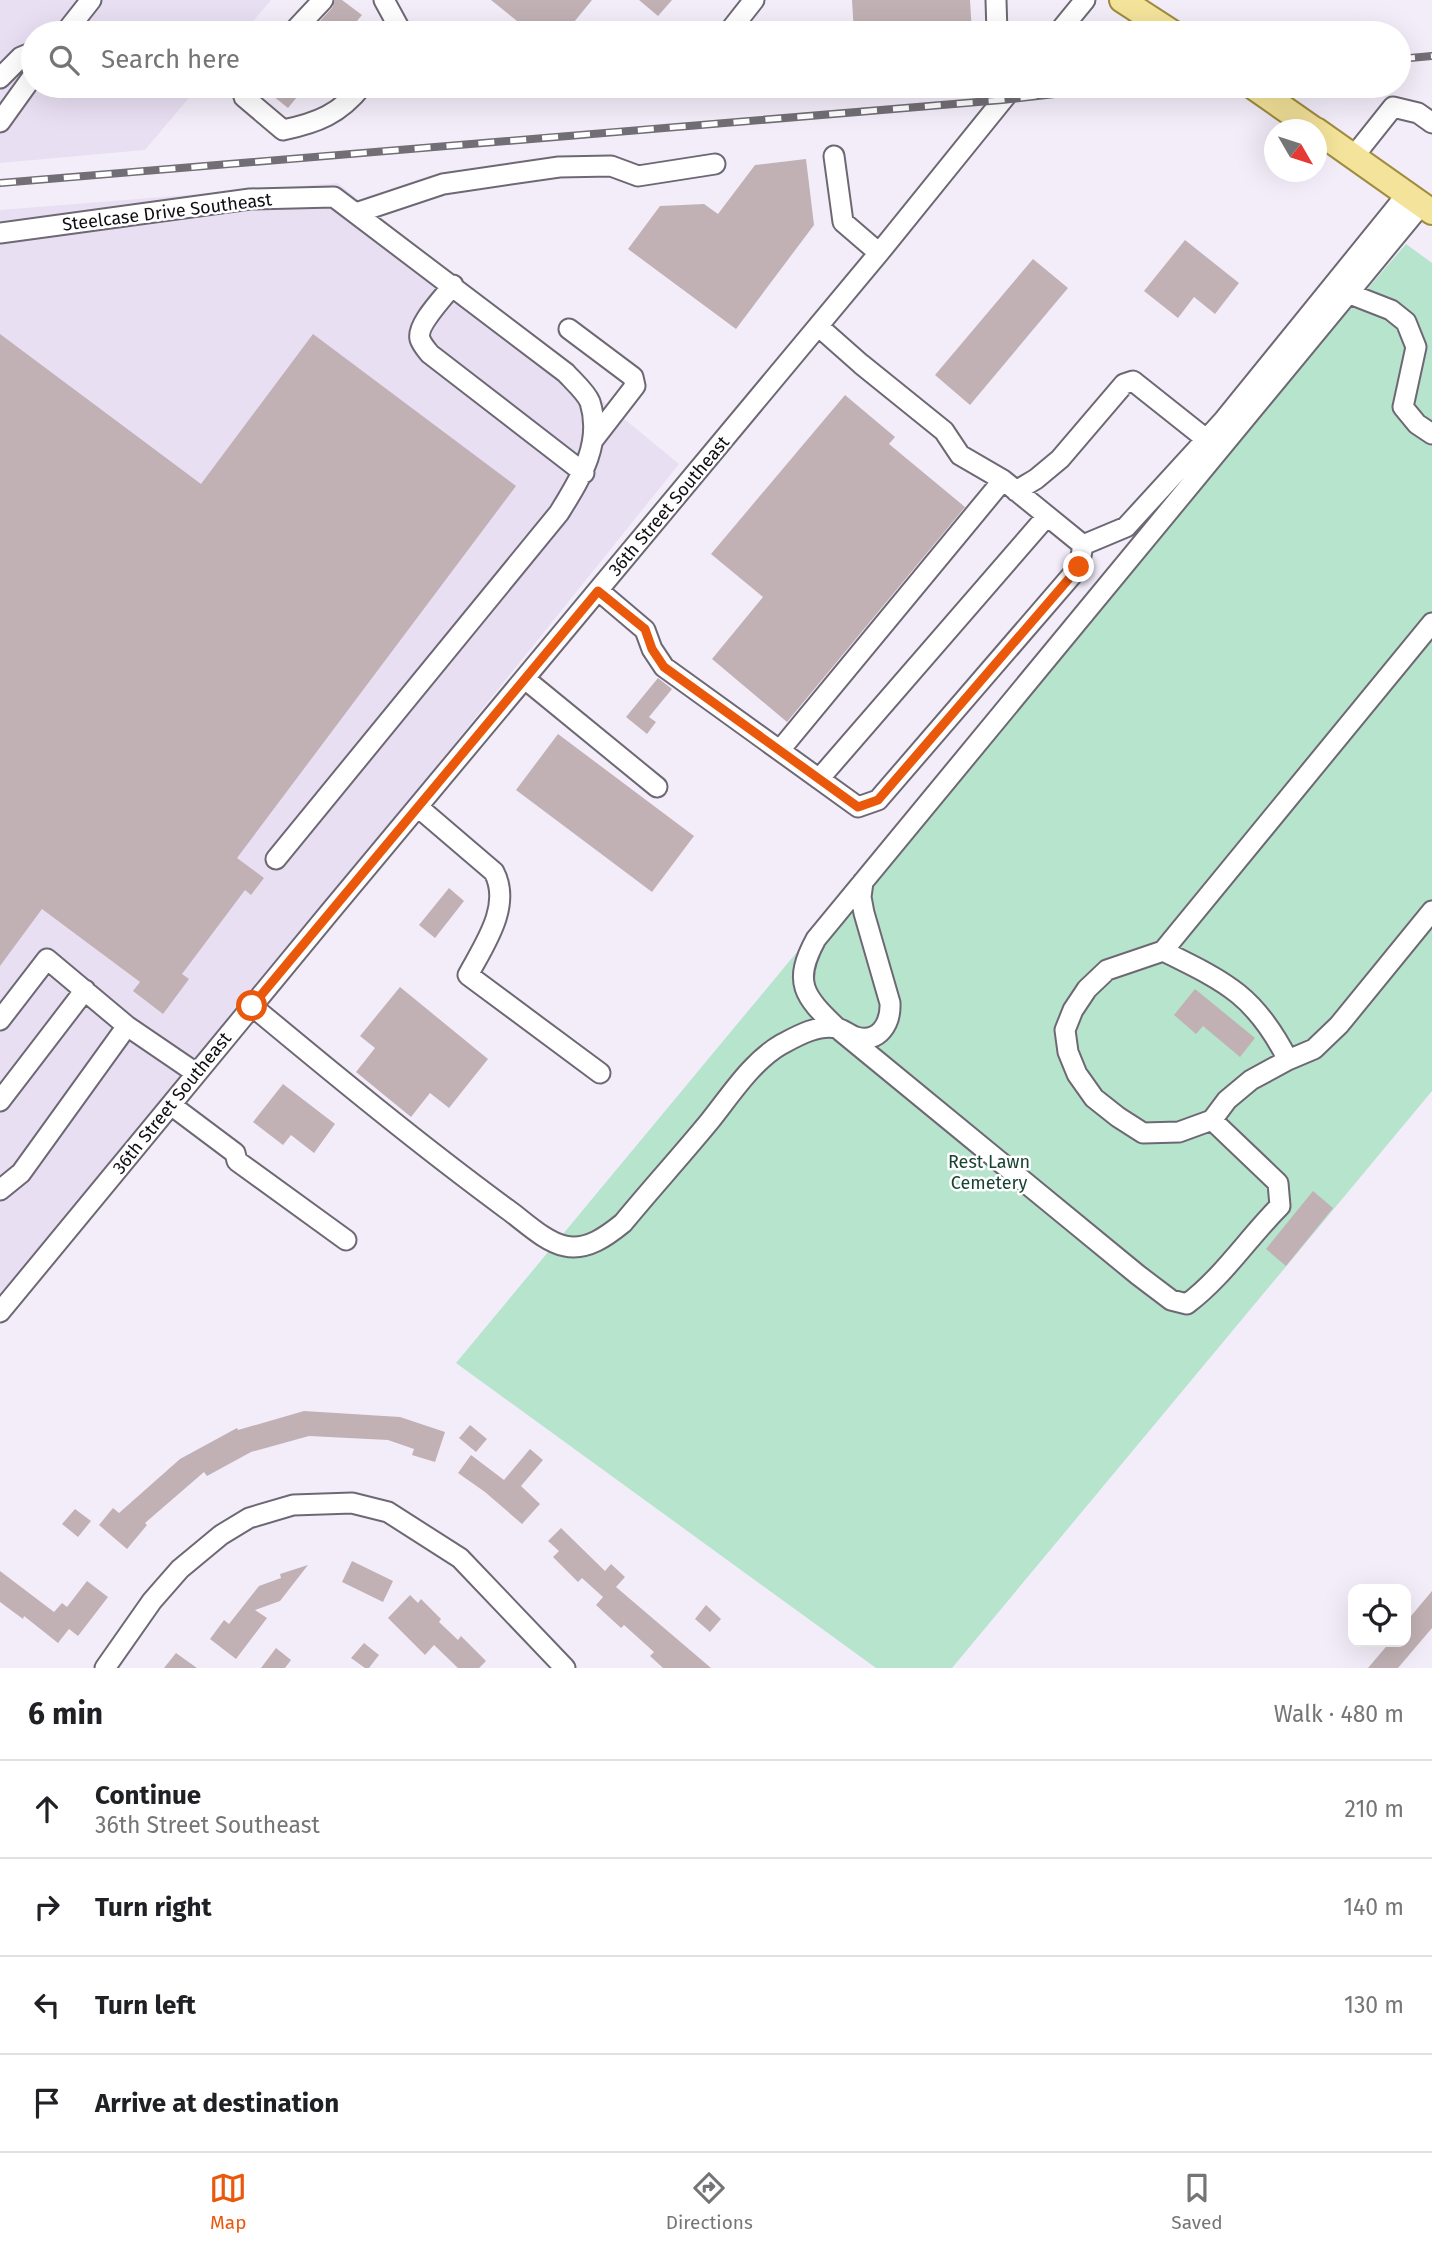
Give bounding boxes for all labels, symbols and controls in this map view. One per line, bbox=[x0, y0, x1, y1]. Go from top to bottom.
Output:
search box bbox=[21, 21, 1411, 98]
icon: search bbox=[45, 41, 83, 79]
text: Search here bbox=[101, 44, 240, 75]
north arrow bbox=[1264, 119, 1327, 182]
street label: Steelcase Drive Southeast bbox=[61, 188, 273, 236]
street label: 36th Street Southeast bbox=[604, 431, 734, 580]
route end bbox=[1063, 551, 1094, 582]
route start bbox=[236, 990, 267, 1021]
street label: 36th Street Southeast bbox=[108, 1027, 236, 1178]
park label: Rest Lawn Cemetery bbox=[948, 1151, 1030, 1194]
map controls bbox=[1348, 1584, 1411, 1647]
button: locate bbox=[1348, 1584, 1411, 1647]
text: 6 min bbox=[28, 1696, 103, 1732]
text: Walk · 480 m bbox=[1274, 1700, 1404, 1728]
text: Continue bbox=[95, 1780, 201, 1811]
icon: ahead bbox=[28, 1790, 66, 1828]
text: 210 m bbox=[1345, 1795, 1404, 1823]
text: 36th Street Southeast bbox=[95, 1811, 320, 1839]
icon: right bbox=[28, 1888, 66, 1926]
text: Turn right bbox=[95, 1892, 212, 1923]
text: 140 m bbox=[1343, 1893, 1404, 1921]
icon: left bbox=[28, 1986, 66, 2024]
text: Turn left bbox=[95, 1990, 196, 2021]
text: 130 m bbox=[1344, 1991, 1404, 2019]
icon: arrive bbox=[28, 2084, 66, 2122]
text: Arrive at destination bbox=[95, 2088, 339, 2119]
tab: Map bbox=[209, 2169, 247, 2234]
tab: Directions bbox=[666, 2169, 753, 2234]
tab: Saved bbox=[1171, 2169, 1223, 2234]

